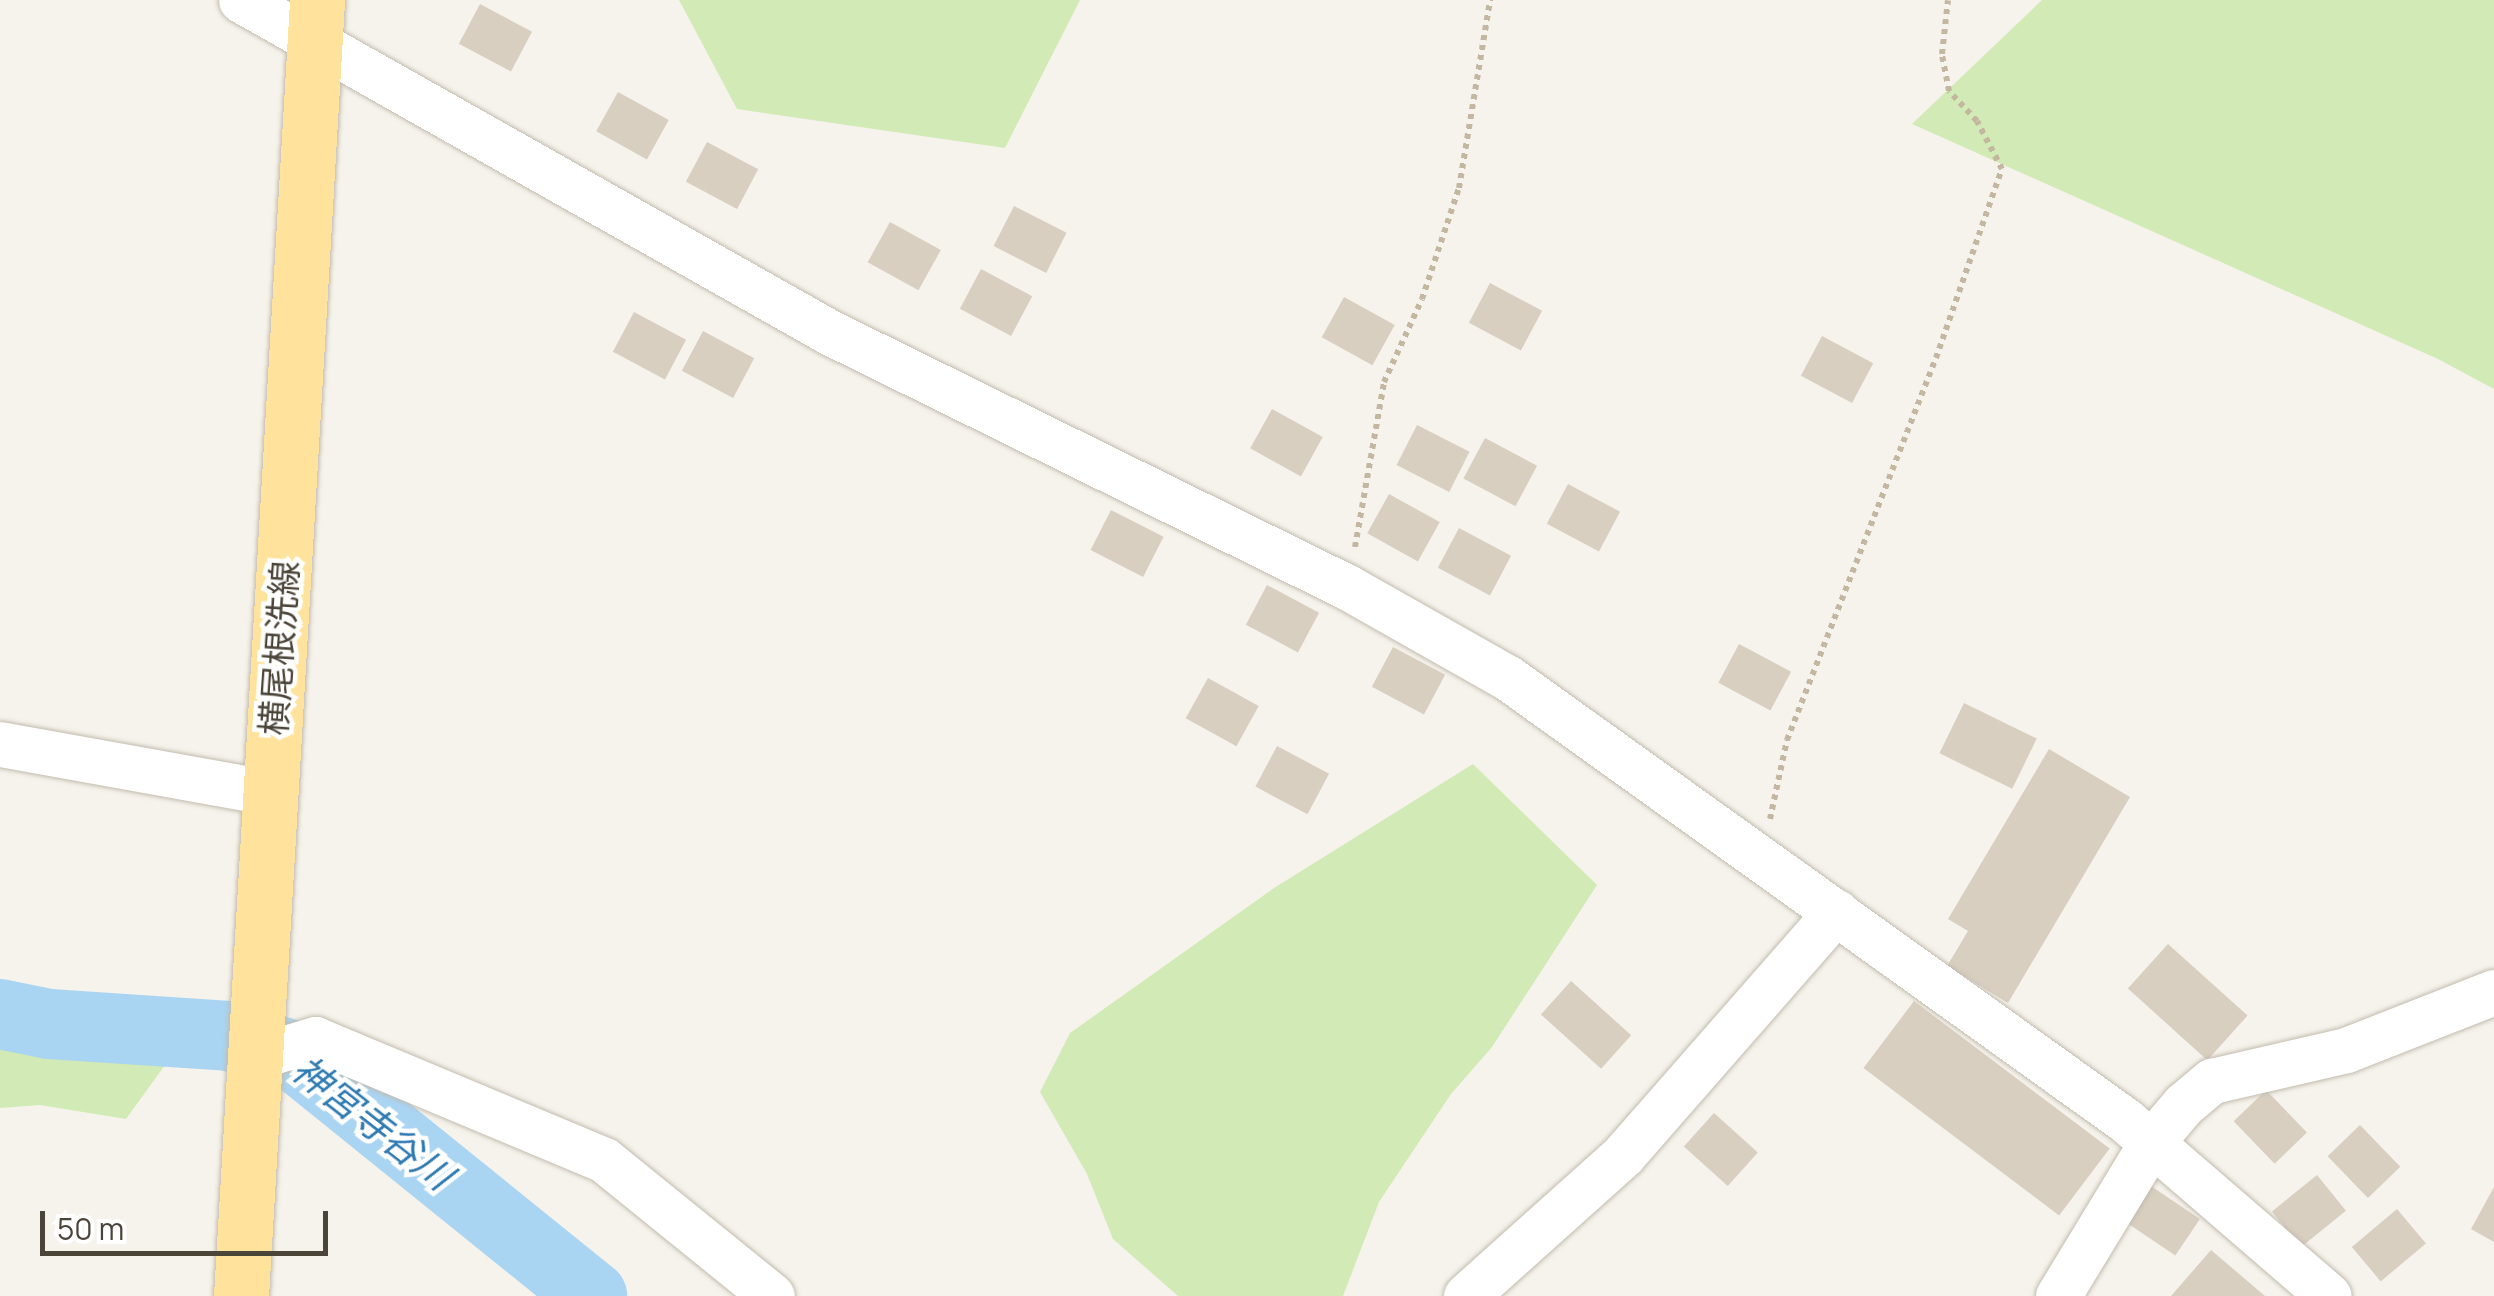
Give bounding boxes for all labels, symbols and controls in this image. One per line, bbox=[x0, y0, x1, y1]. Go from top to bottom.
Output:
street label: 横尾根洗線 bbox=[252, 559, 306, 737]
water label: 神宮寺谷川 bbox=[284, 1046, 462, 1198]
scale bar bbox=[45, 1191, 332, 1253]
text: 50 m bbox=[57, 1208, 124, 1249]

